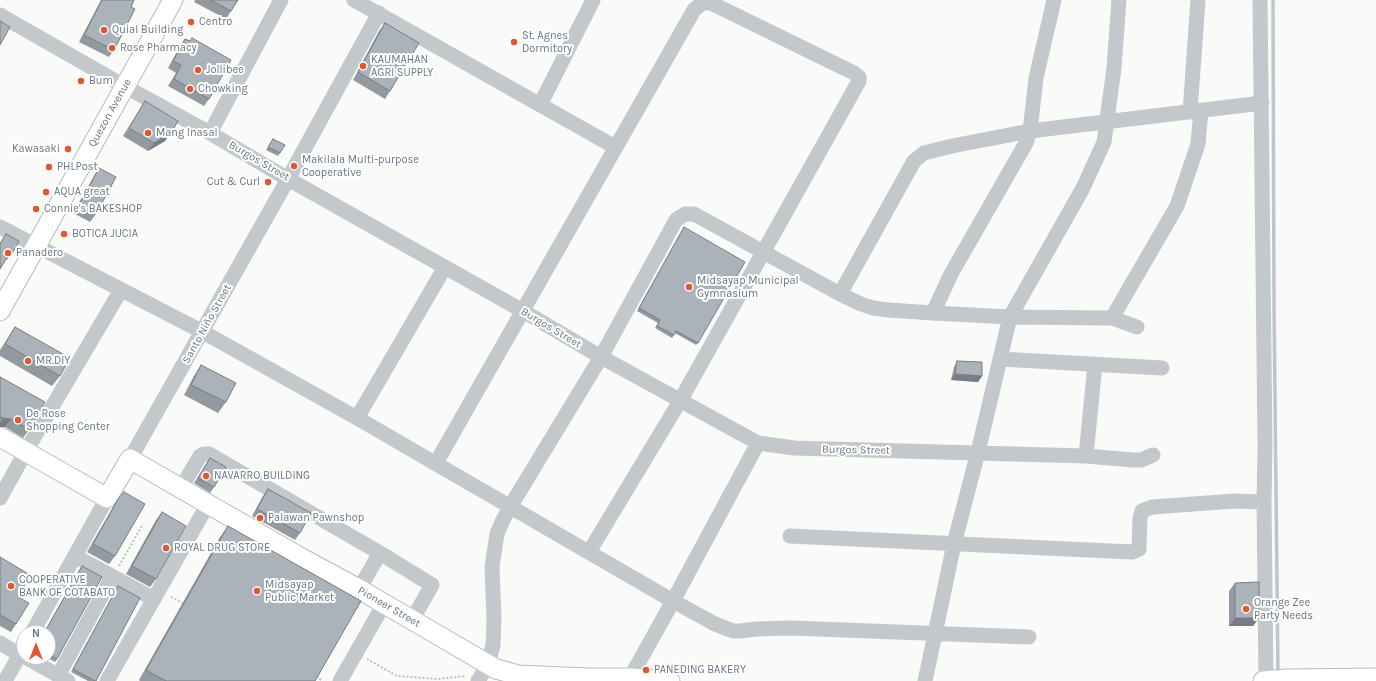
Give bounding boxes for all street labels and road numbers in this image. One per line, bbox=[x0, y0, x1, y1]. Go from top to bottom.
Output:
street label: Quezon Avenue bbox=[86, 76, 134, 150]
street label: Burgos Street bbox=[226, 138, 292, 184]
street label: Santo Niño Street bbox=[180, 282, 234, 366]
street label: Burgos Street bbox=[518, 305, 584, 351]
street label: Burgos Street bbox=[822, 443, 890, 457]
street label: Pioneer Street bbox=[355, 584, 423, 630]

